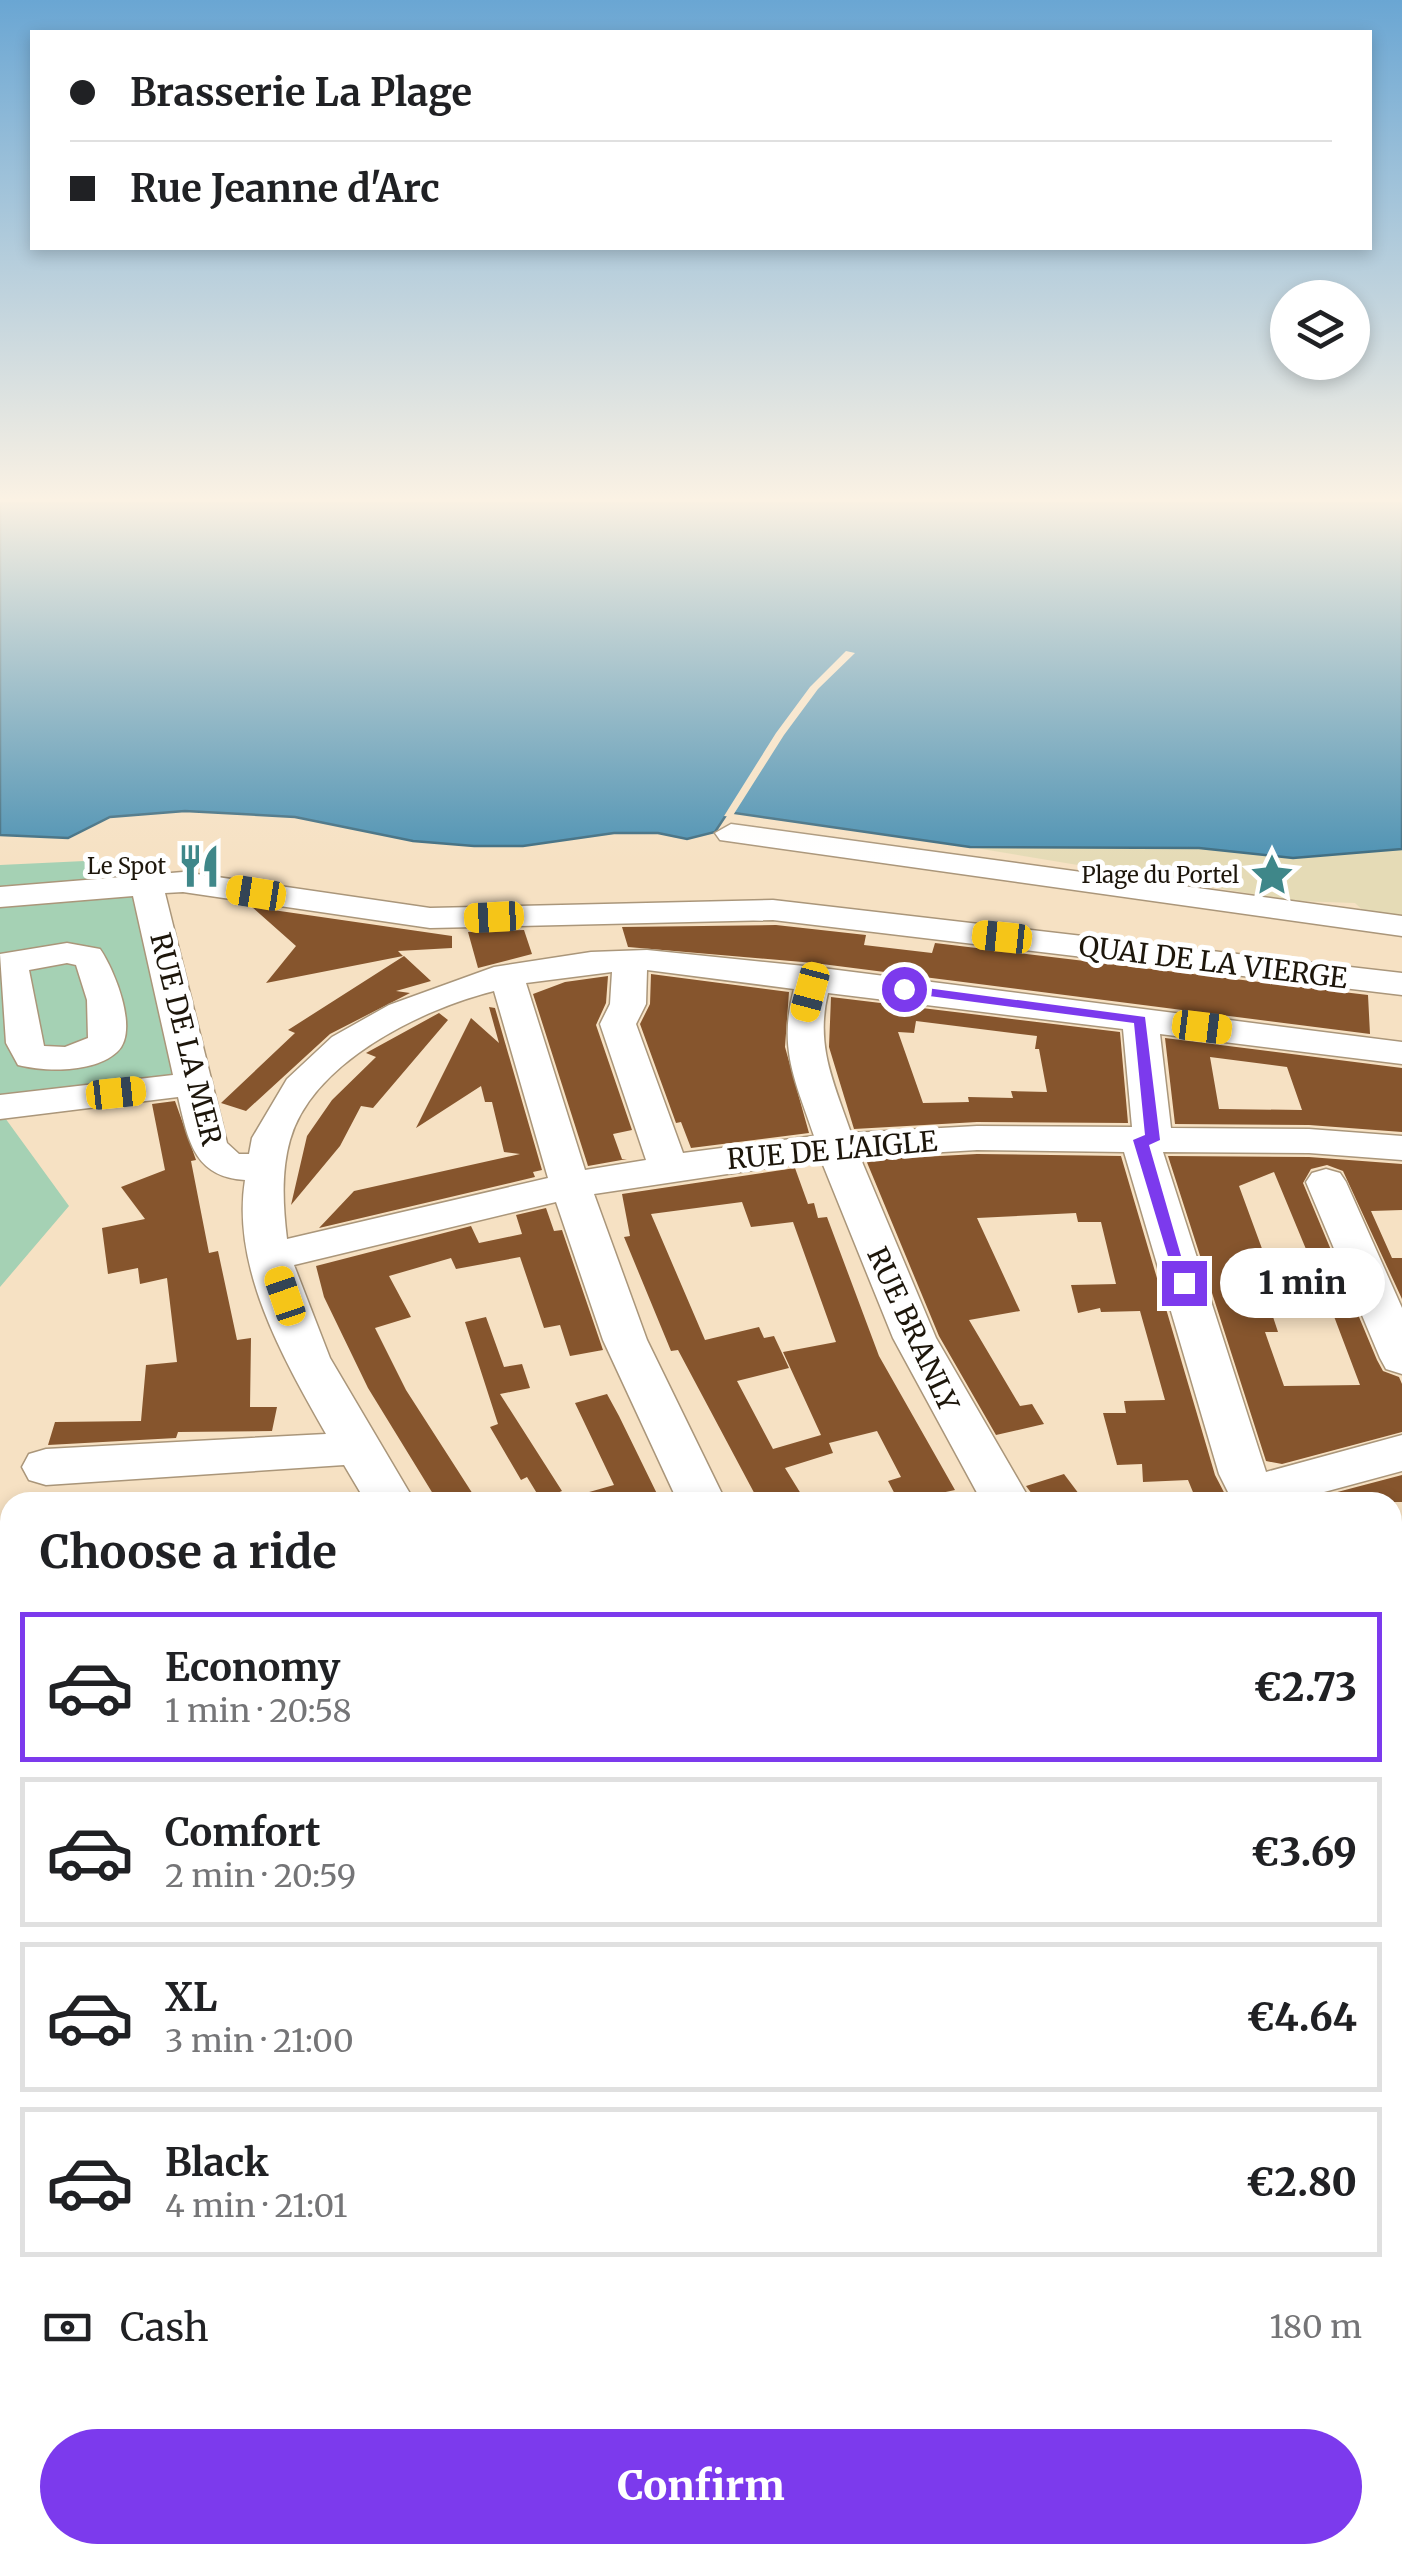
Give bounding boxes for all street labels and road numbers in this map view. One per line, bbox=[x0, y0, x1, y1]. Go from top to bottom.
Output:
street label: QUAI DE LA VIERGE bbox=[1077, 928, 1350, 996]
street label: RUE DE LA MER bbox=[142, 929, 230, 1150]
street label: RUE DE L'AIGLE bbox=[725, 1123, 939, 1177]
street label: RUE BRANLY bbox=[859, 1241, 967, 1418]

